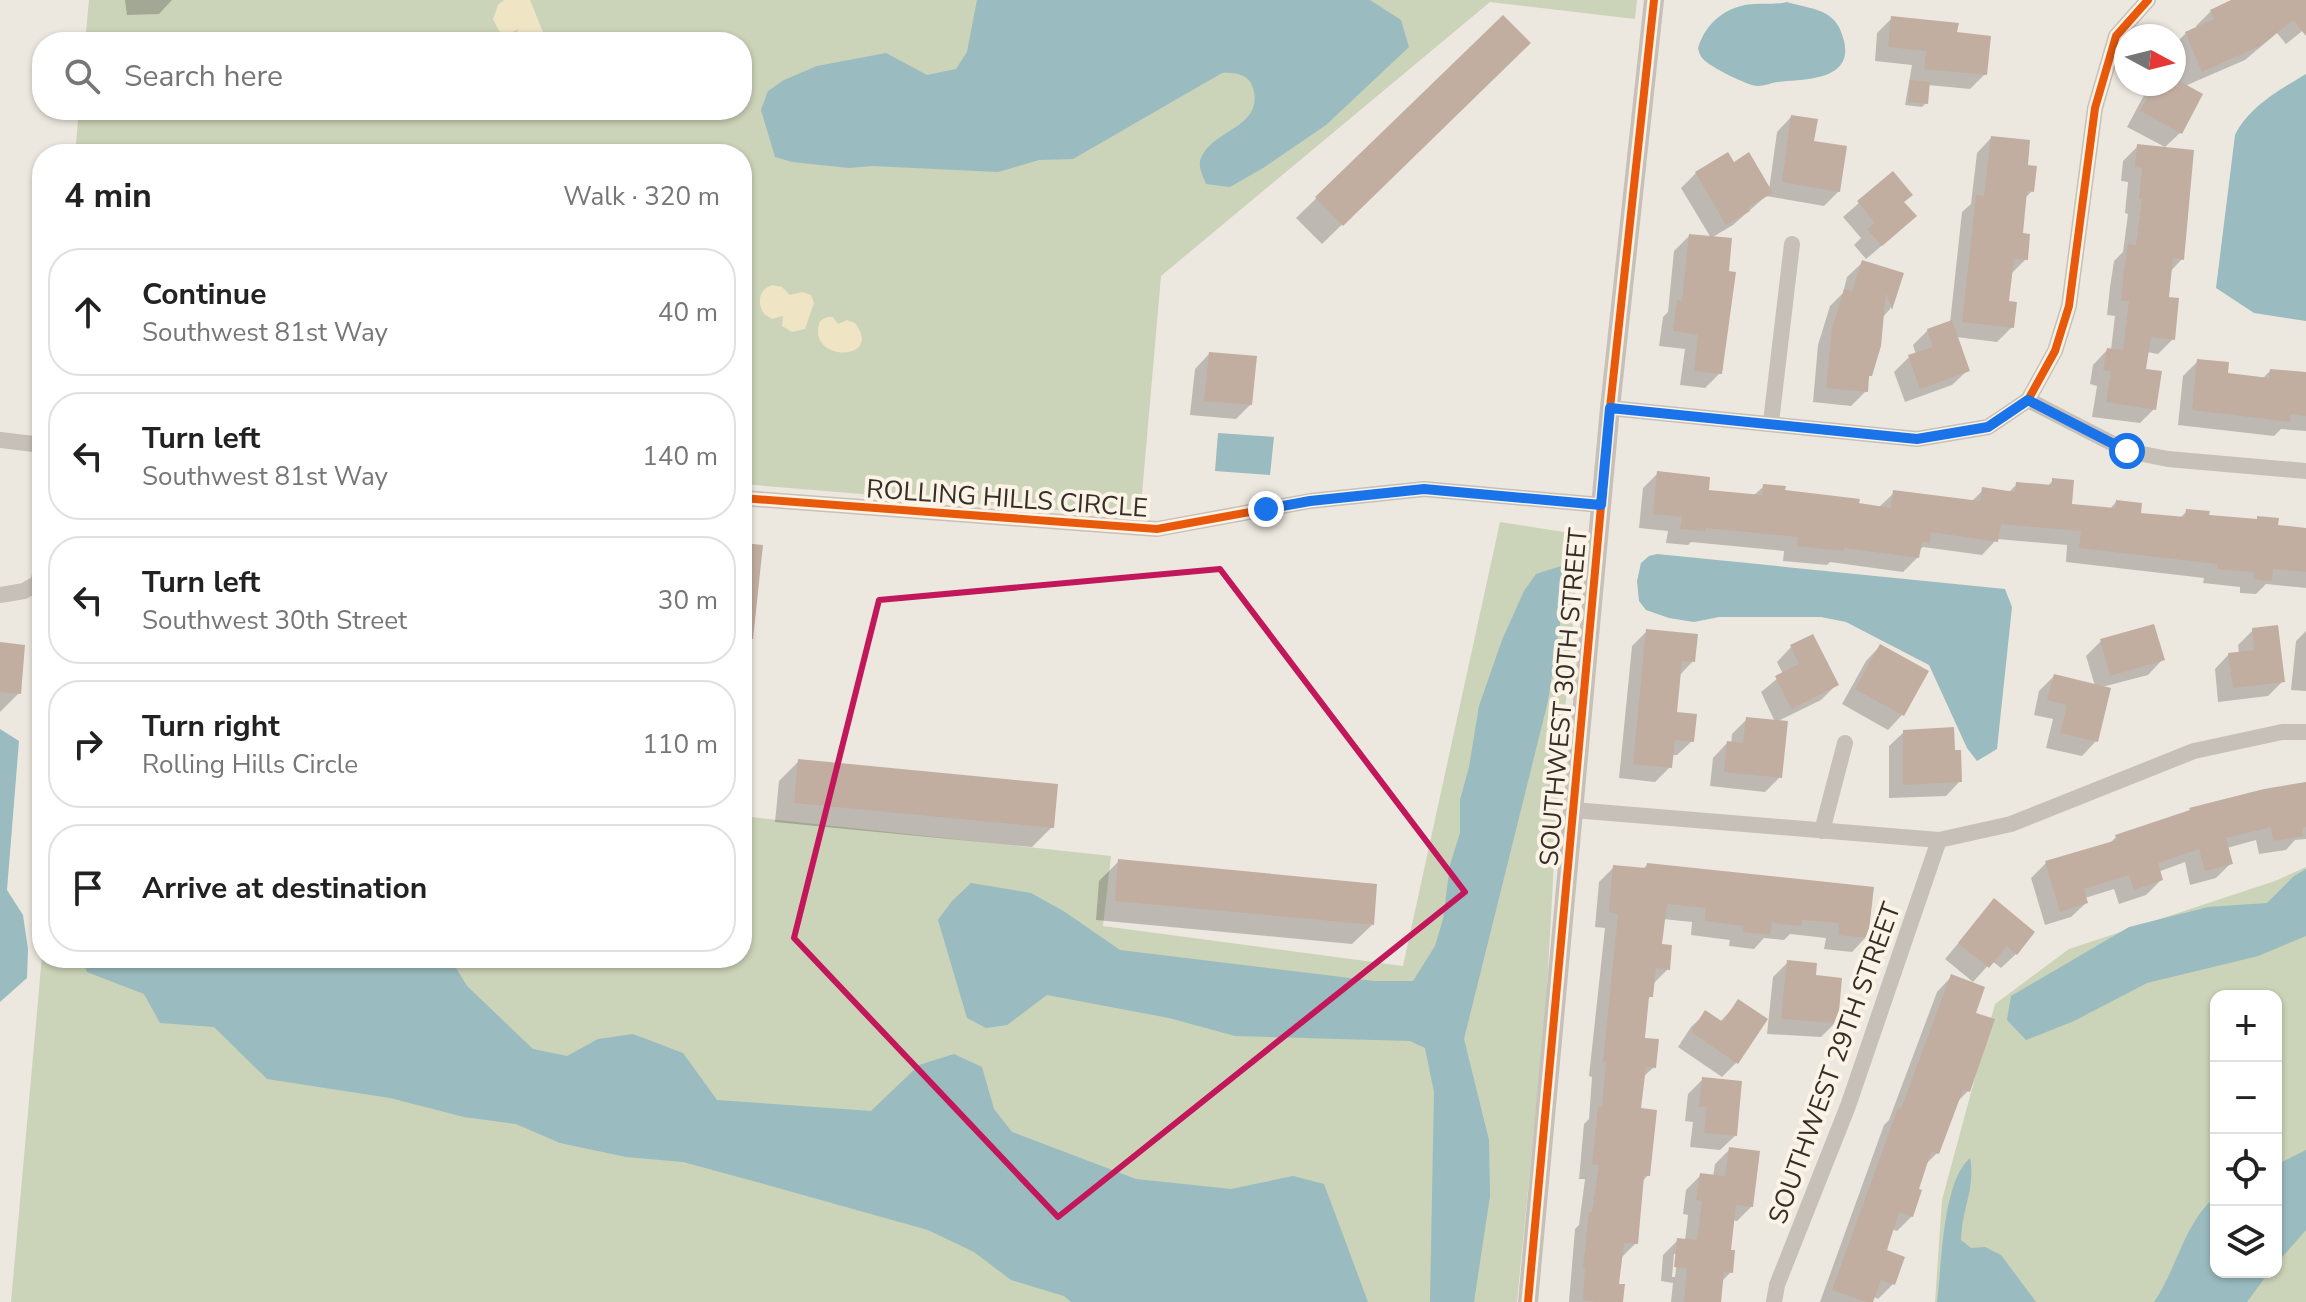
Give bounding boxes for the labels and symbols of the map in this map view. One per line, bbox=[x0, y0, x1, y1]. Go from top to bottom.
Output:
north arrow bbox=[2114, 24, 2186, 96]
route start bbox=[2109, 433, 2145, 469]
street label: ROLLING HILLS CIRCLE bbox=[865, 471, 1149, 526]
route end bbox=[1248, 491, 1284, 527]
street label: SOUTHWEST 30TH STREET bbox=[1531, 526, 1596, 868]
street label: SOUTHWEST 29TH STREET bbox=[1760, 897, 1909, 1229]

